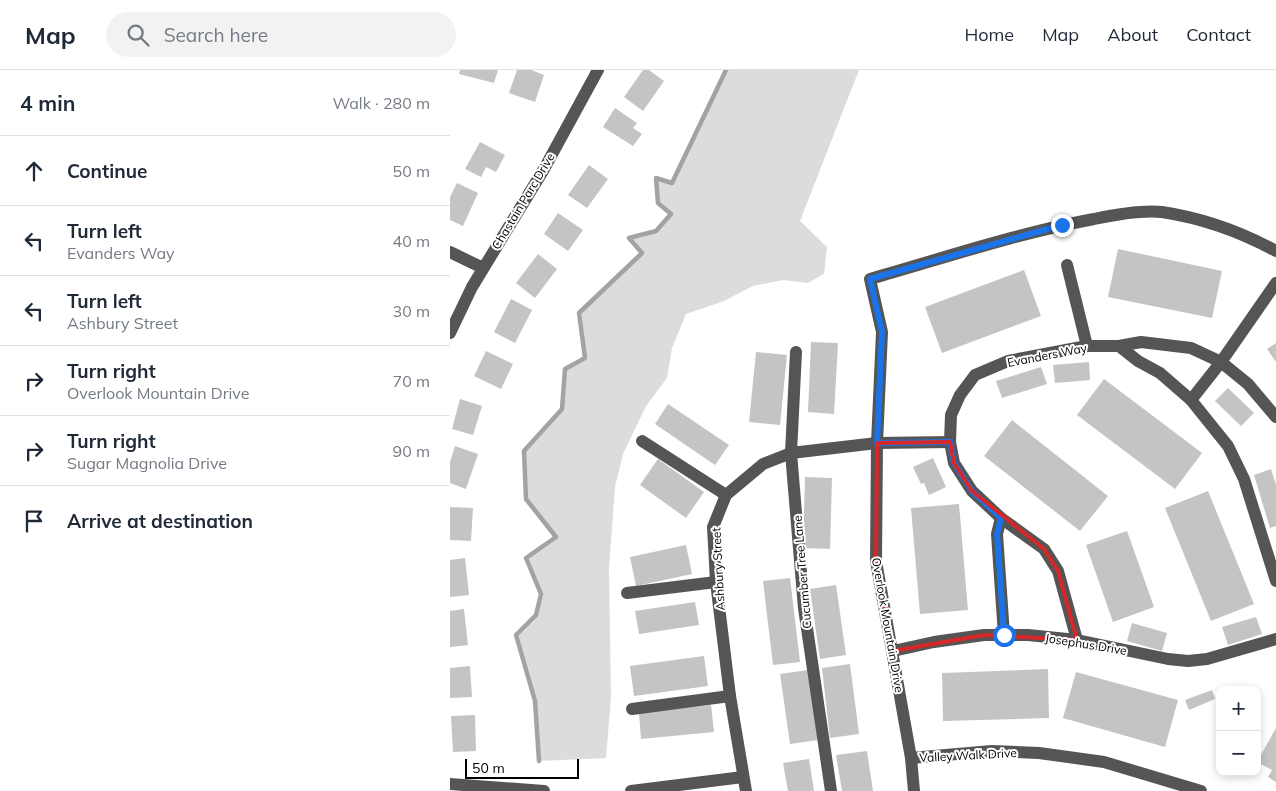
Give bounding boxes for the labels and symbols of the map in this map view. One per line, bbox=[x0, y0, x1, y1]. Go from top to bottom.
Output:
street label: Chastain Parc Drive bbox=[488, 150, 558, 252]
route end bbox=[1051, 214, 1074, 237]
street label: Evanders Way bbox=[1006, 340, 1089, 370]
street label: Cucumber Tree Lane bbox=[790, 515, 814, 629]
street label: Ashbury Street bbox=[708, 527, 728, 611]
street label: Overlook Mountain Drive bbox=[869, 556, 907, 694]
route start bbox=[993, 624, 1016, 647]
street label: Josephus Drive bbox=[1044, 630, 1128, 658]
street label: Valley Walk Drive bbox=[919, 745, 1017, 765]
scale bar bbox=[465, 756, 579, 779]

